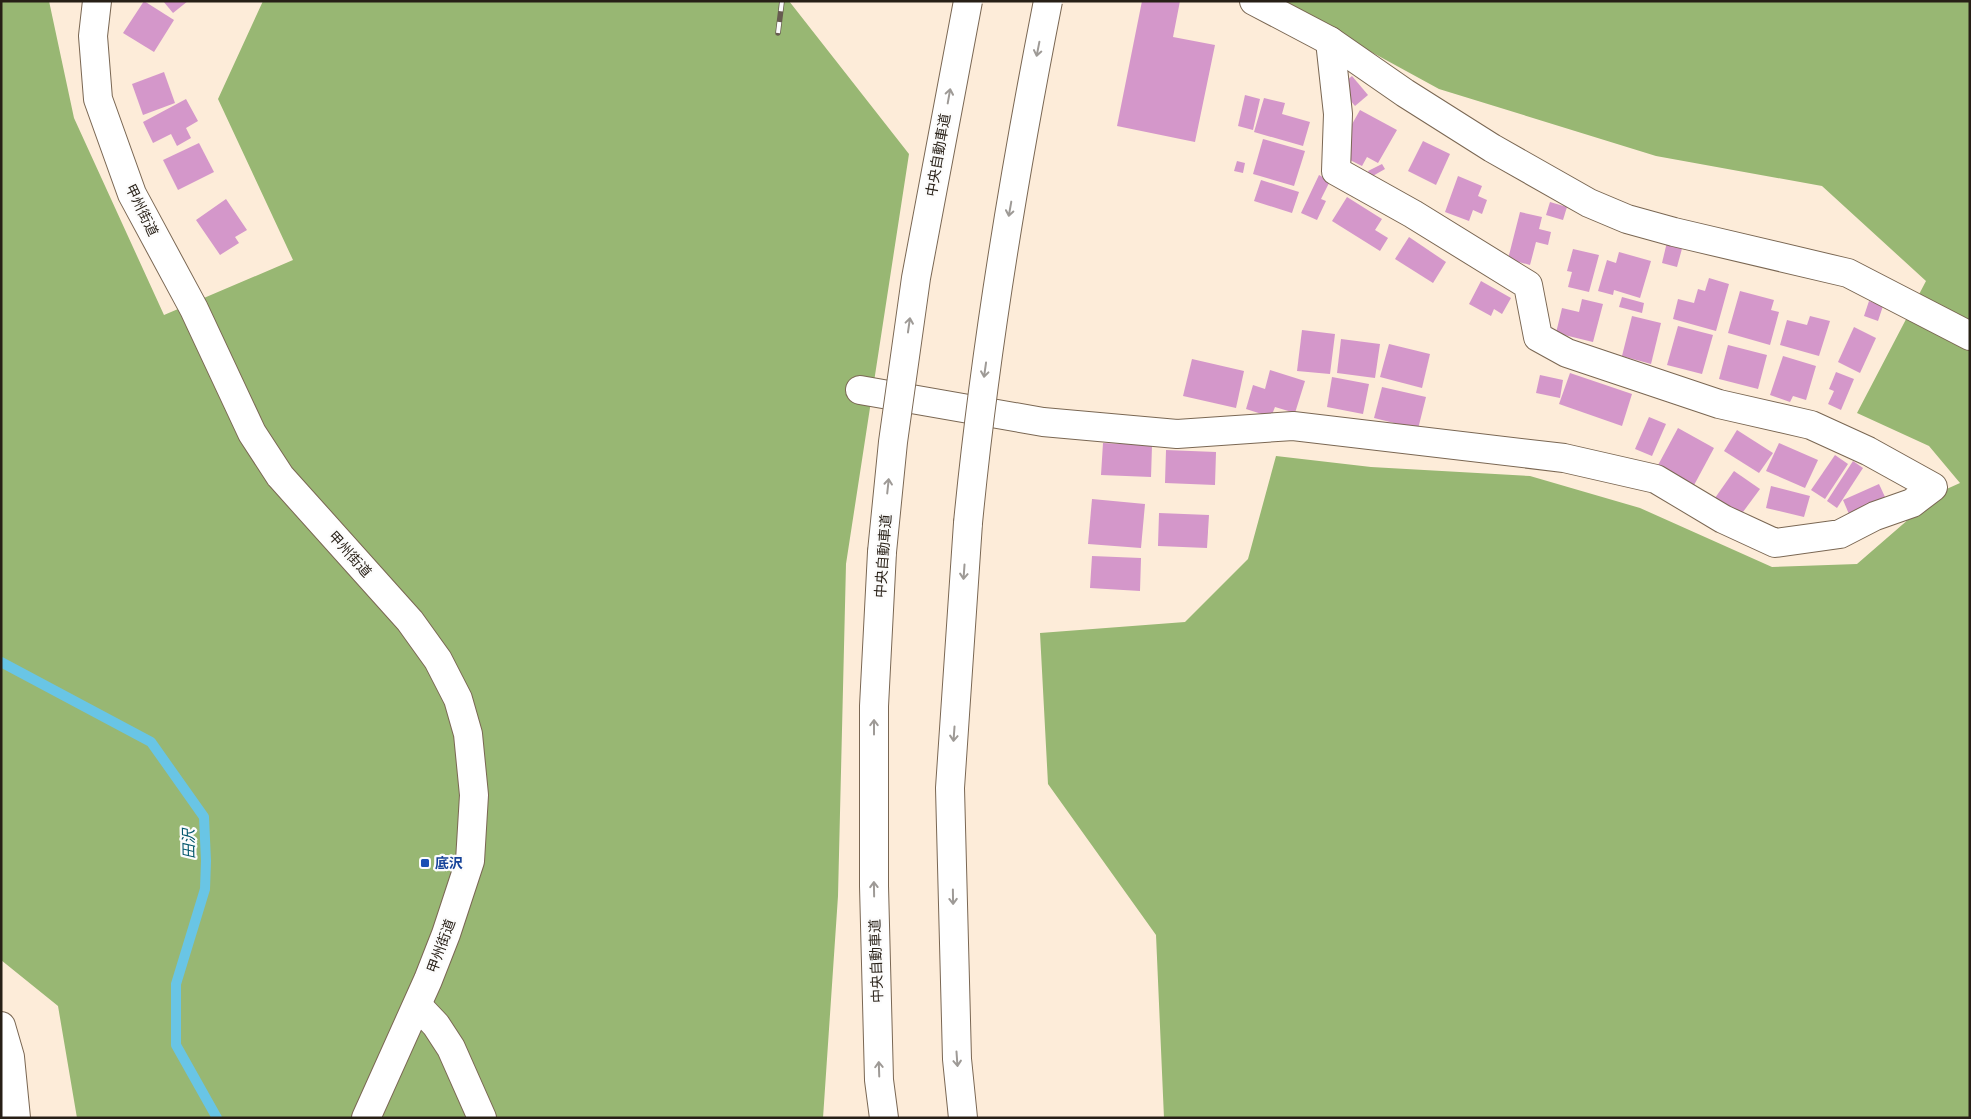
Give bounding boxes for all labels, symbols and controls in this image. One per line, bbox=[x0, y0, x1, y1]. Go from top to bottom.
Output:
one-way arrow bbox=[1033, 41, 1043, 57]
one-way arrow bbox=[945, 88, 955, 104]
street label: 中央自動車道 bbox=[922, 112, 954, 198]
street label: 甲州街道 bbox=[122, 181, 162, 239]
one-way arrow bbox=[1005, 201, 1015, 217]
one-way arrow bbox=[904, 317, 914, 333]
one-way arrow bbox=[980, 361, 990, 377]
one-way arrow bbox=[883, 478, 893, 494]
street label: 中央自動車道 bbox=[871, 513, 895, 599]
street label: 甲州街道 bbox=[325, 527, 375, 581]
one-way arrow bbox=[960, 564, 969, 580]
one-way arrow bbox=[869, 719, 879, 736]
one-way arrow bbox=[949, 726, 958, 742]
water label: 田沢 bbox=[179, 827, 198, 859]
place label: 底沢 bbox=[435, 854, 463, 872]
marker: 底沢 bbox=[419, 857, 431, 869]
one-way arrow bbox=[870, 882, 879, 898]
one-way arrow bbox=[948, 888, 958, 904]
street label: 甲州街道 bbox=[423, 917, 459, 975]
street label: 中央自動車道 bbox=[866, 919, 886, 1003]
one-way arrow bbox=[953, 1051, 962, 1067]
one-way arrow bbox=[874, 1062, 884, 1078]

